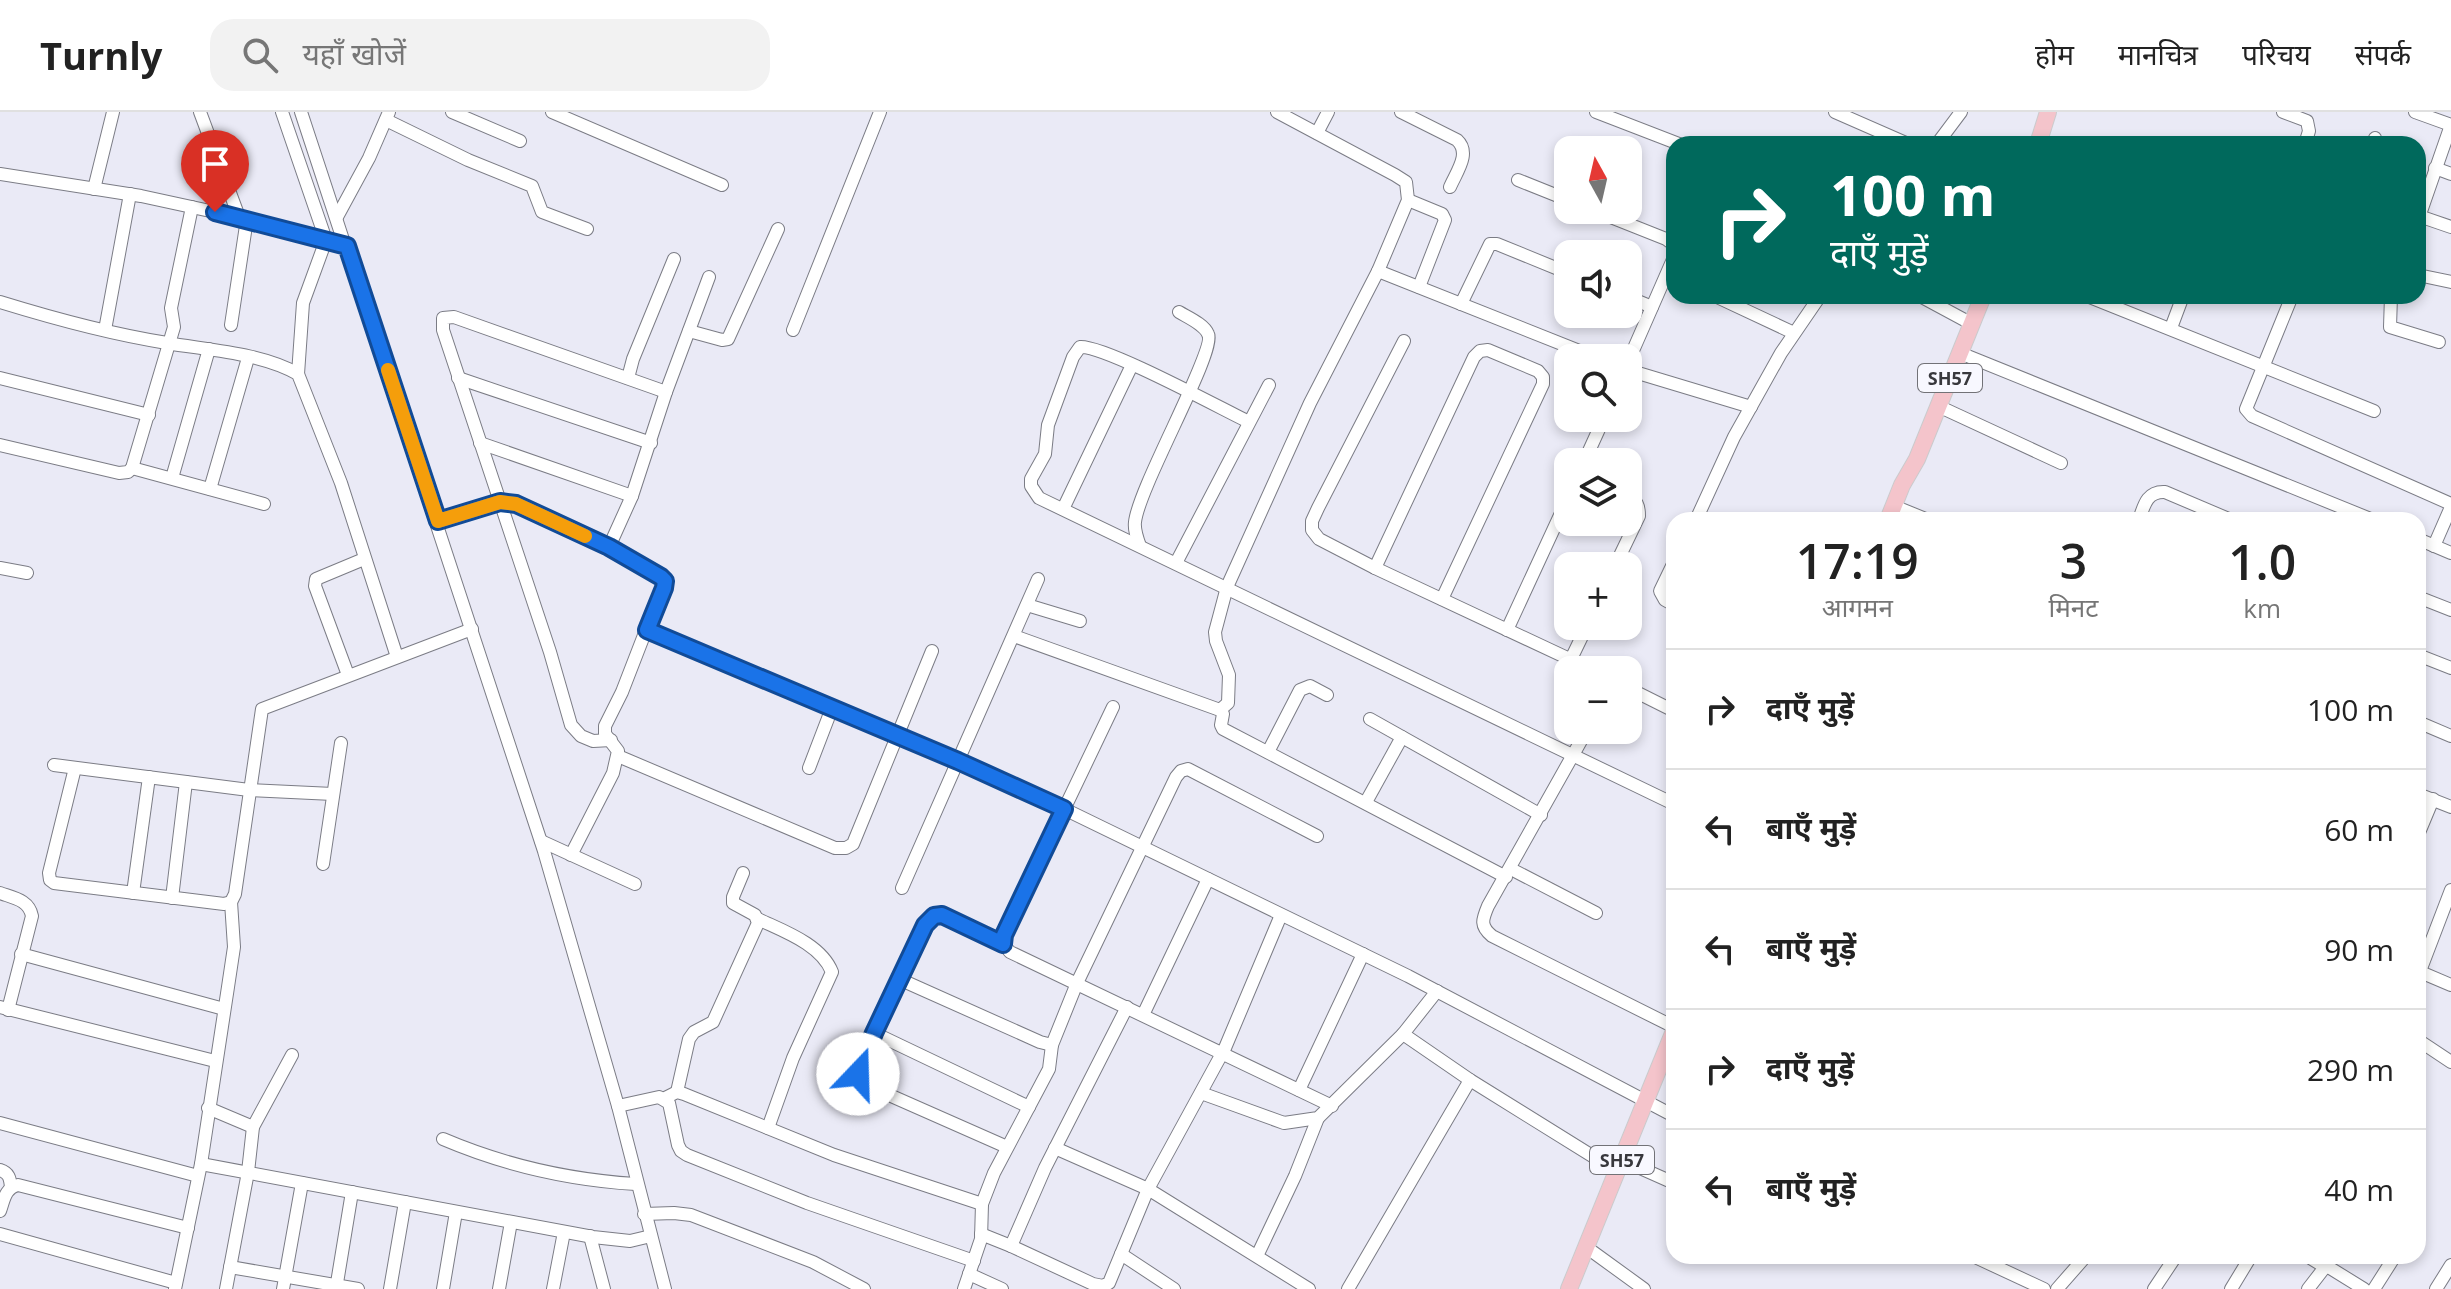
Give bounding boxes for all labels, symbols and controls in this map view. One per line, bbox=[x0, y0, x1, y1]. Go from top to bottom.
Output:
search box bbox=[210, 19, 770, 91]
text: Turnly bbox=[40, 29, 162, 81]
icon: search bbox=[238, 33, 282, 77]
text: यहाँ खोजें bbox=[302, 33, 406, 74]
text: होम bbox=[2035, 35, 2074, 73]
text: मानचित्र bbox=[2118, 35, 2198, 73]
text: परिचय bbox=[2242, 35, 2311, 73]
text: संपर्क bbox=[2355, 35, 2411, 73]
pin bbox=[181, 130, 249, 212]
north arrow bbox=[1554, 136, 1642, 224]
map controls bbox=[1554, 136, 1642, 744]
icon: arrive bbox=[193, 142, 237, 186]
text: 100 m bbox=[1830, 156, 1996, 232]
icon: right bbox=[1698, 168, 1802, 272]
text: दाएँ मुड़ें bbox=[1830, 228, 1929, 277]
button: sound bbox=[1554, 240, 1642, 328]
button: search bbox=[1554, 344, 1642, 432]
road number: SH57 bbox=[1918, 364, 1982, 392]
button: layers bbox=[1554, 448, 1642, 536]
text: 17:19 bbox=[1796, 528, 1919, 593]
text: 3 bbox=[2060, 528, 2087, 593]
text: 1.0 bbox=[2228, 529, 2296, 594]
button: + bbox=[1554, 552, 1642, 640]
text: आगमन bbox=[1822, 589, 1893, 625]
text: मिनट bbox=[2049, 589, 2098, 625]
text: km bbox=[2243, 590, 2281, 626]
button: − bbox=[1554, 656, 1642, 744]
icon: right bbox=[1698, 687, 1742, 731]
text: दाएँ मुड़ें bbox=[1766, 687, 1854, 728]
text: 100 m bbox=[2307, 689, 2394, 730]
icon: left bbox=[1698, 807, 1742, 851]
text: बाएँ मुड़ें bbox=[1766, 807, 1856, 848]
text: 60 m bbox=[2324, 809, 2394, 850]
icon: left bbox=[1698, 927, 1742, 971]
text: बाएँ मुड़ें bbox=[1766, 927, 1856, 968]
text: 90 m bbox=[2324, 929, 2394, 970]
position arrow bbox=[816, 1032, 900, 1116]
icon: right bbox=[1698, 1047, 1742, 1091]
text: दाएँ मुड़ें bbox=[1766, 1047, 1854, 1088]
text: 290 m bbox=[2307, 1049, 2394, 1090]
road number: SH57 bbox=[1590, 1146, 1654, 1174]
icon: left bbox=[1698, 1167, 1742, 1211]
text: बाएँ मुड़ें bbox=[1766, 1167, 1856, 1208]
text: 40 m bbox=[2324, 1169, 2394, 1210]

